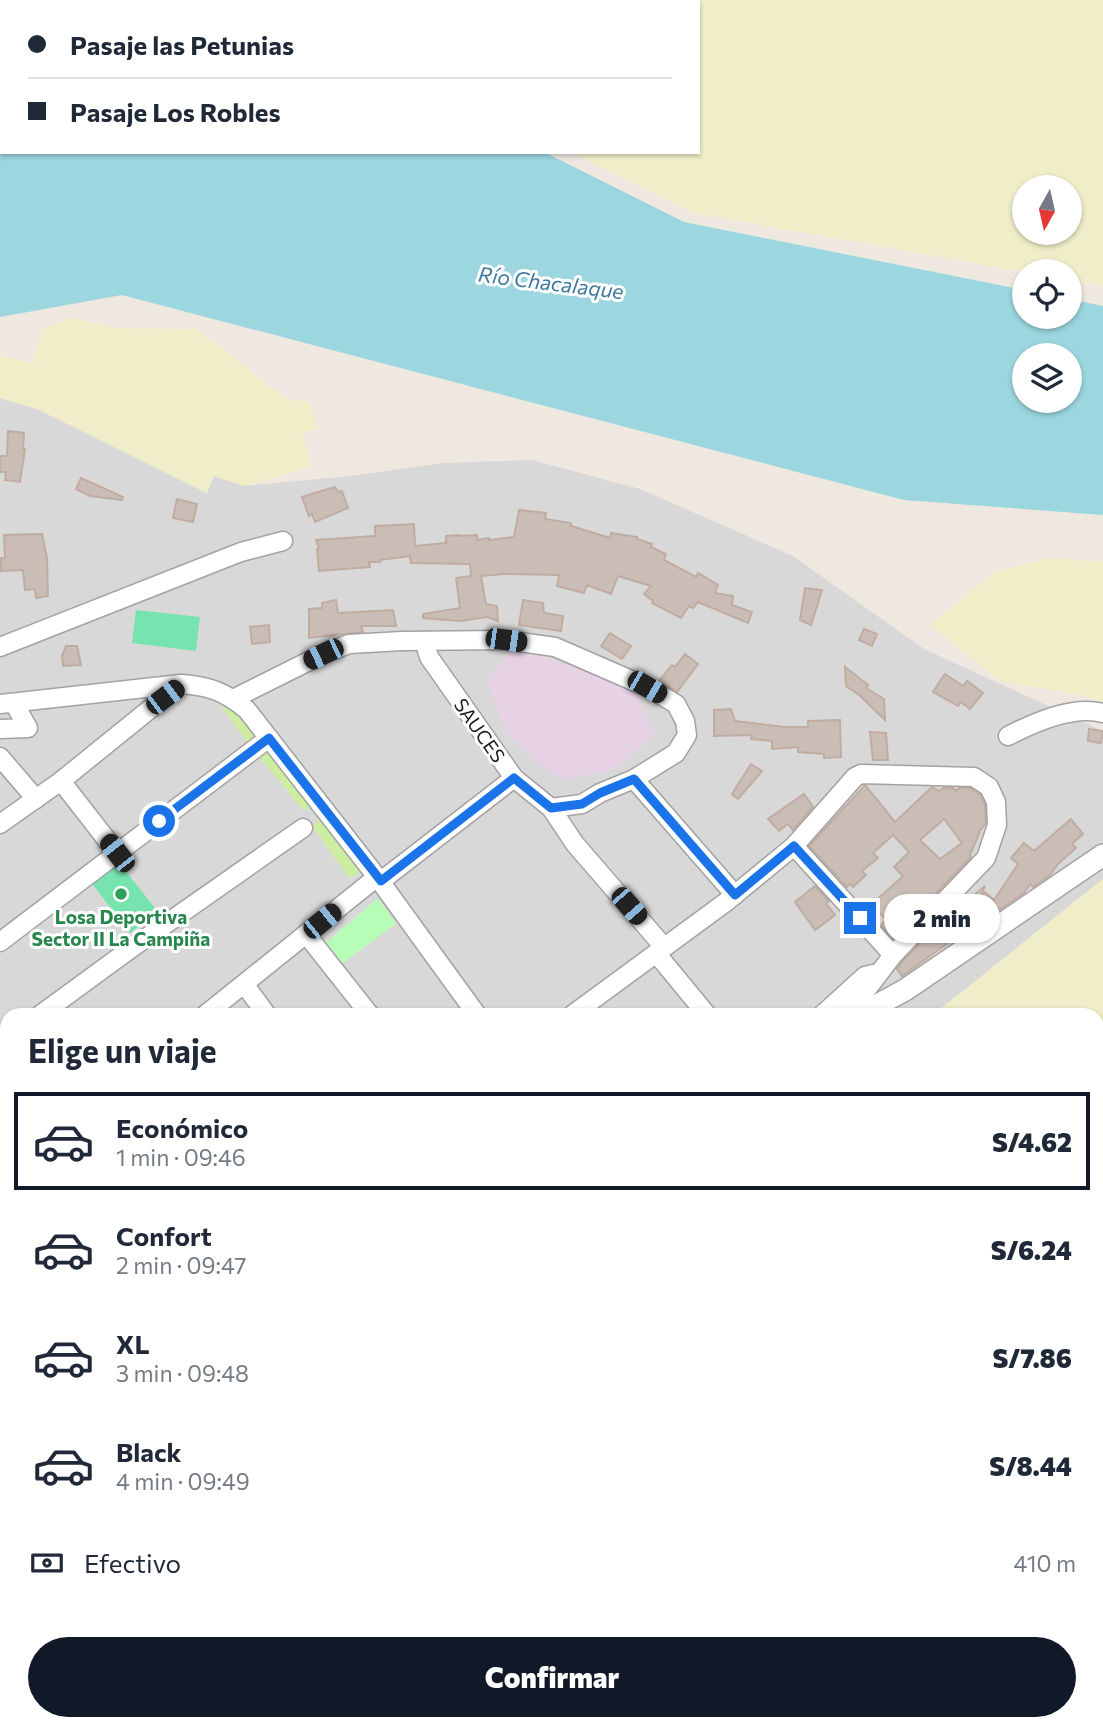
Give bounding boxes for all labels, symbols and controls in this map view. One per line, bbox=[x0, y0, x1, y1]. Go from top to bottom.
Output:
text: Pasaje las Petunias bbox=[70, 29, 294, 60]
text: Pasaje Los Robles bbox=[70, 96, 281, 127]
north arrow bbox=[1012, 175, 1082, 245]
map controls bbox=[1012, 175, 1082, 413]
button: locate bbox=[1012, 259, 1082, 329]
water label: Río Chacalaque bbox=[477, 261, 625, 303]
button: layers bbox=[1012, 343, 1082, 413]
car bbox=[484, 627, 529, 653]
car bbox=[300, 635, 347, 673]
car bbox=[624, 667, 671, 707]
car bbox=[142, 676, 189, 718]
street label: SAUCES bbox=[450, 694, 510, 766]
route start bbox=[143, 805, 175, 837]
car bbox=[96, 830, 139, 876]
car bbox=[608, 883, 651, 929]
marker: Losa Deportiva Sector II La Campiña bbox=[113, 886, 129, 902]
callout: 2 min bbox=[884, 894, 1000, 942]
car bbox=[300, 900, 345, 942]
route end bbox=[844, 902, 876, 934]
text: 2 min bbox=[913, 904, 971, 932]
place label: Losa Deportiva Sector II La Campiña bbox=[32, 905, 210, 950]
text: Elige un viaje bbox=[28, 1030, 217, 1070]
icon: car bbox=[32, 1110, 95, 1173]
text: Económico bbox=[116, 1112, 248, 1143]
text: S/4.62 bbox=[992, 1126, 1072, 1157]
text: 1 min · 09:46 bbox=[116, 1143, 246, 1171]
icon: car bbox=[32, 1218, 95, 1281]
text: Confort bbox=[116, 1220, 212, 1251]
text: S/6.24 bbox=[991, 1234, 1072, 1265]
text: 2 min · 09:47 bbox=[116, 1251, 246, 1279]
icon: car bbox=[32, 1326, 95, 1389]
text: XL bbox=[116, 1328, 150, 1359]
text: S/7.86 bbox=[992, 1342, 1072, 1373]
text: 3 min · 09:48 bbox=[116, 1359, 249, 1387]
icon: car bbox=[32, 1434, 95, 1497]
text: Black bbox=[116, 1436, 182, 1467]
text: S/8.44 bbox=[989, 1450, 1072, 1481]
text: 4 min · 09:49 bbox=[116, 1467, 250, 1495]
icon: cash bbox=[28, 1544, 66, 1582]
text: Efectivo bbox=[84, 1547, 181, 1578]
text: 410 m bbox=[1014, 1549, 1076, 1577]
button: Confirmar bbox=[28, 1637, 1076, 1717]

